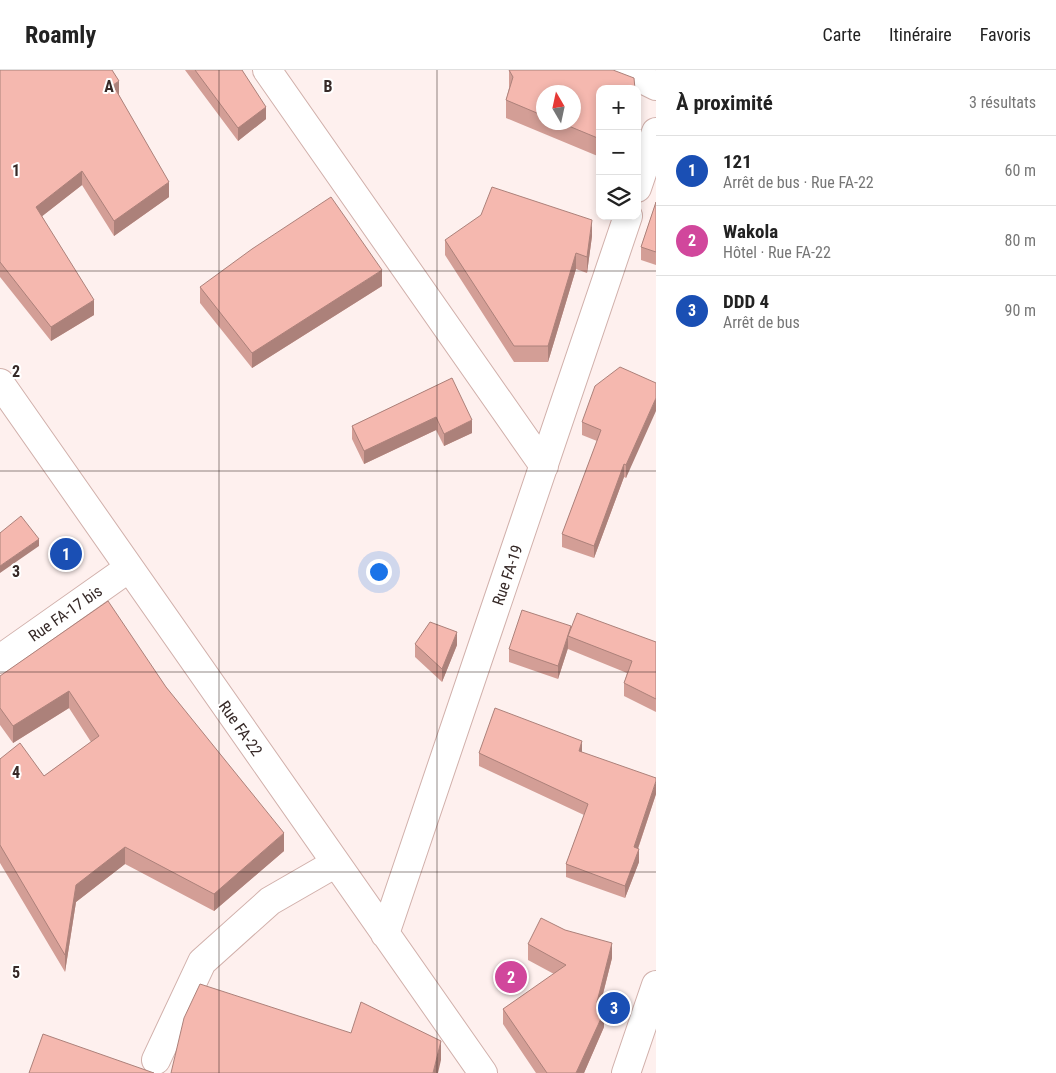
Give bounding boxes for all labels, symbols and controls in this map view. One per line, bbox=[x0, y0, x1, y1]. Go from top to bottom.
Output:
text: Roamly bbox=[25, 21, 96, 49]
text: Carte bbox=[822, 24, 861, 45]
text: Itinéraire bbox=[889, 24, 952, 45]
text: Favoris bbox=[980, 24, 1031, 45]
text: A bbox=[104, 77, 114, 96]
text: B bbox=[324, 77, 333, 96]
north arrow bbox=[536, 85, 581, 130]
map controls bbox=[596, 85, 641, 220]
button: + bbox=[596, 85, 641, 130]
text: À proximité bbox=[676, 91, 773, 115]
text: 3 résultats bbox=[969, 93, 1036, 112]
button: − bbox=[596, 130, 641, 175]
text: 121 bbox=[723, 150, 752, 173]
text: 1 bbox=[12, 161, 20, 180]
text: 1 bbox=[688, 161, 696, 180]
text: 60 m bbox=[1004, 161, 1036, 180]
text: Arrêt de bus · Rue FA-22 bbox=[723, 173, 874, 192]
button: layers bbox=[596, 175, 641, 220]
text: Wakola bbox=[723, 220, 778, 243]
text: 2 bbox=[688, 231, 696, 250]
text: 80 m bbox=[1004, 231, 1036, 250]
text: Hôtel · Rue FA-22 bbox=[723, 243, 831, 262]
text: DDD 4 bbox=[723, 290, 769, 313]
text: 3 bbox=[688, 301, 696, 320]
text: 90 m bbox=[1004, 301, 1036, 320]
text: Arrêt de bus bbox=[723, 313, 800, 332]
text: 2 bbox=[12, 362, 20, 381]
pin: 1 bbox=[50, 535, 82, 573]
street label: Rue FA-19 bbox=[488, 542, 527, 608]
your location bbox=[366, 559, 392, 585]
text: 3 bbox=[12, 562, 20, 581]
street label: Rue FA-17 bis bbox=[25, 581, 106, 646]
street label: Rue FA-22 bbox=[215, 697, 266, 760]
text: 4 bbox=[12, 763, 20, 782]
pin: 2 bbox=[495, 958, 527, 996]
text: 5 bbox=[12, 963, 20, 982]
pin: 3 bbox=[598, 989, 630, 1027]

